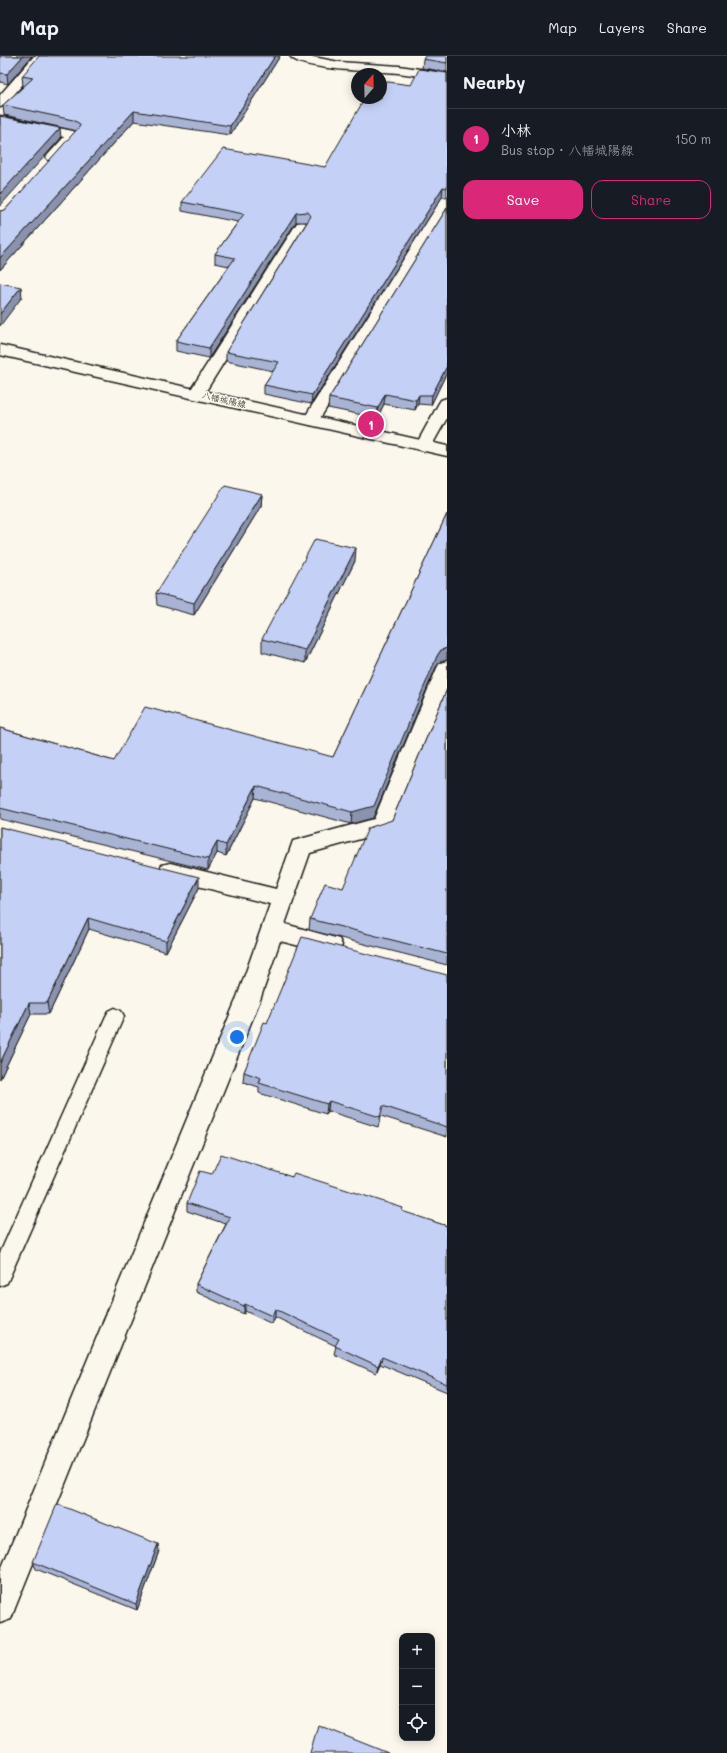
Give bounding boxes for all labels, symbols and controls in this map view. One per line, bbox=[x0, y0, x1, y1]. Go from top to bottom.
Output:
text: Map bbox=[20, 15, 59, 40]
text: Map bbox=[548, 18, 577, 37]
text: Layers bbox=[599, 18, 645, 37]
text: Share bbox=[667, 18, 707, 37]
north arrow bbox=[351, 68, 387, 104]
text: Nearby bbox=[463, 71, 525, 93]
text: 小林 bbox=[501, 120, 531, 140]
text: 1 bbox=[473, 130, 479, 147]
text: 150 m bbox=[675, 130, 711, 147]
text: Bus stop · 八幡城陽線 bbox=[501, 141, 633, 158]
button: Save bbox=[463, 180, 583, 219]
button: Share bbox=[591, 180, 711, 219]
street label: 八幡城陽線 bbox=[201, 389, 247, 410]
pin: 1 bbox=[358, 409, 384, 439]
your location bbox=[227, 1027, 247, 1047]
map controls bbox=[399, 1633, 435, 1741]
button: + bbox=[399, 1633, 435, 1669]
button: − bbox=[399, 1669, 435, 1705]
button: locate bbox=[399, 1705, 435, 1741]

